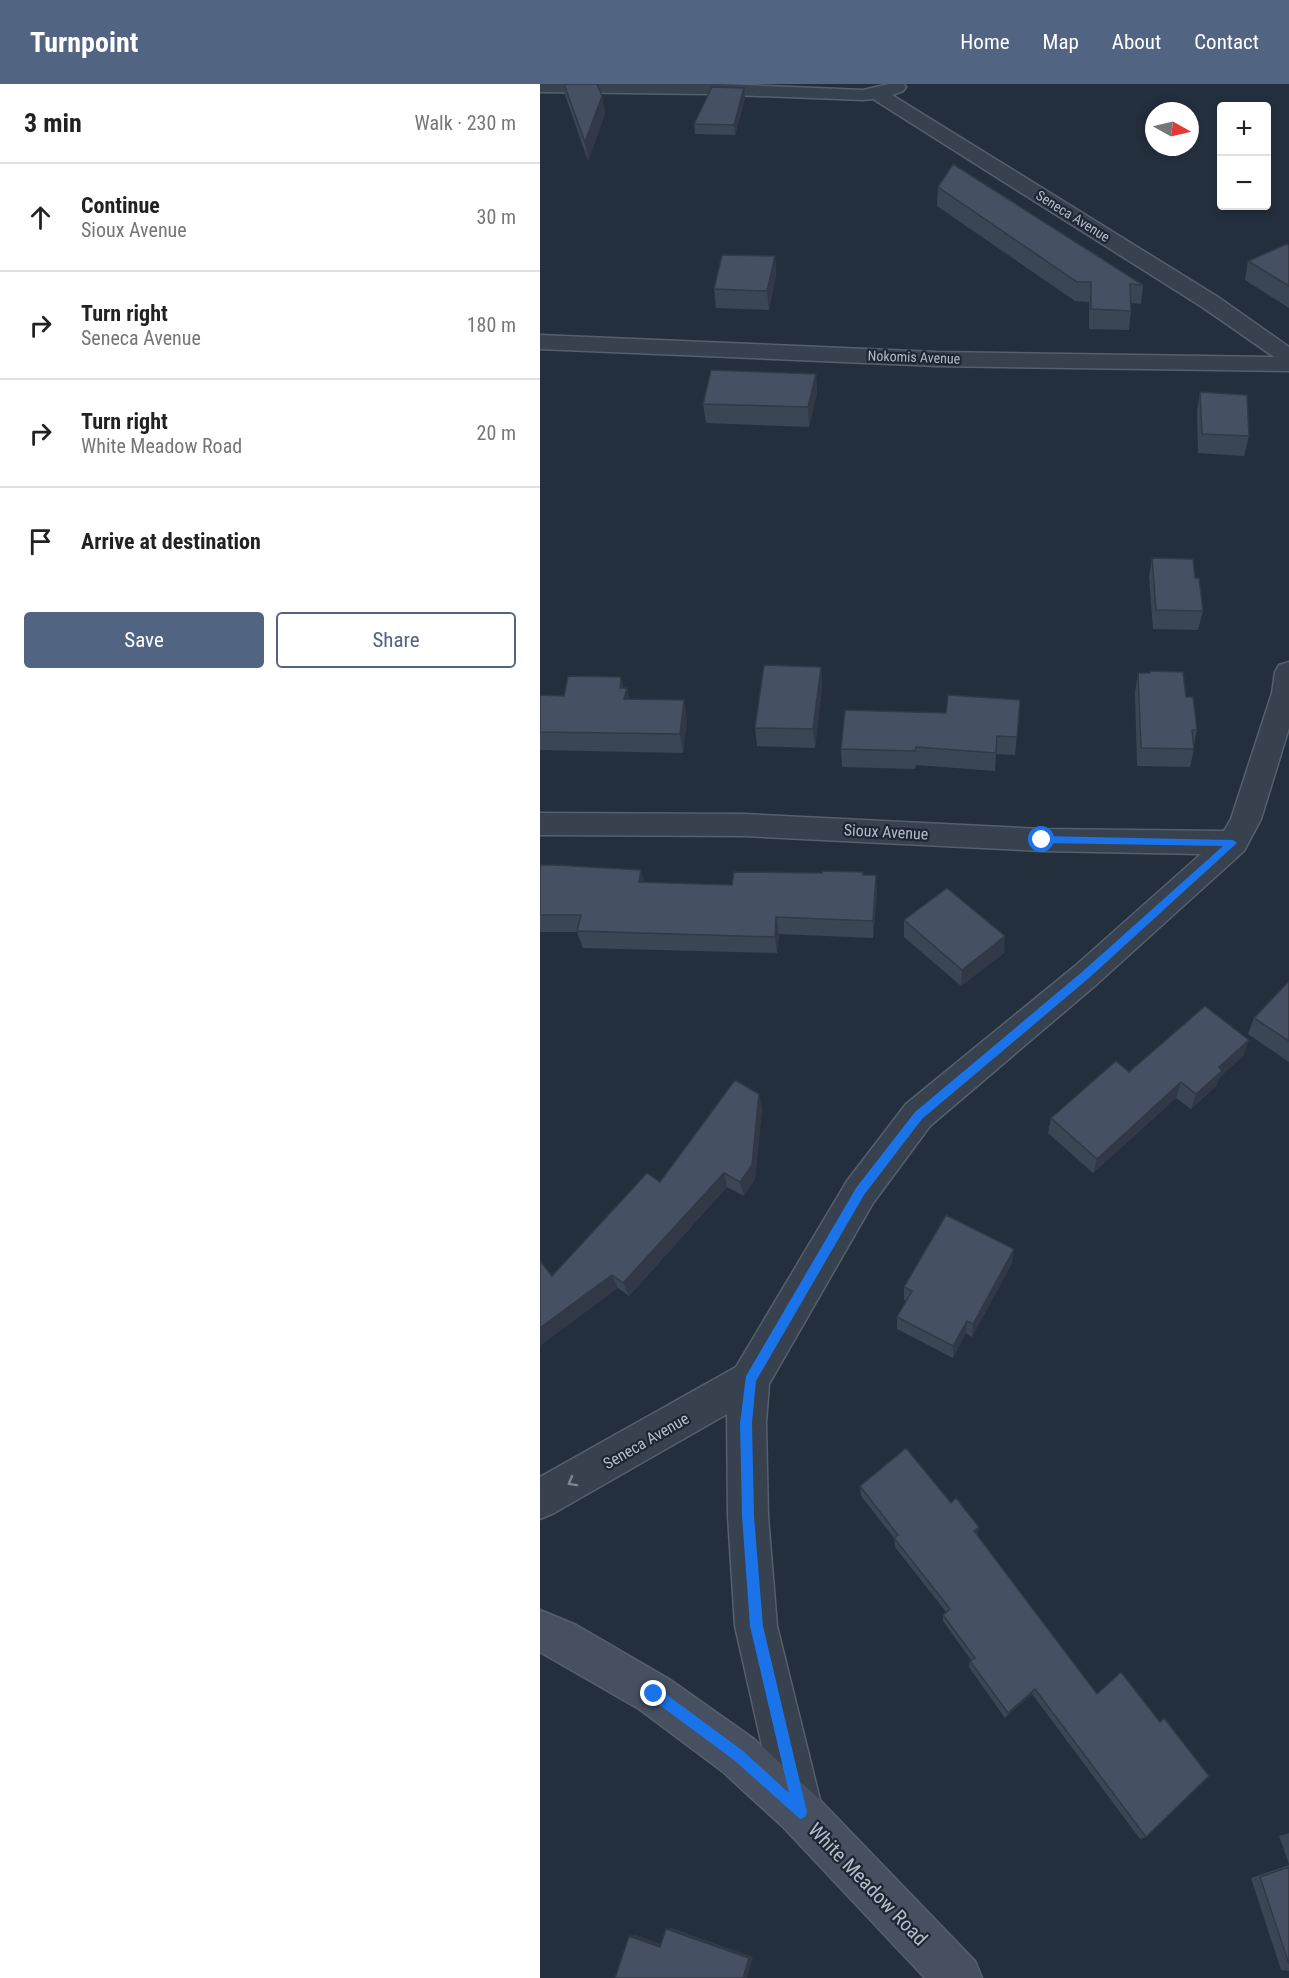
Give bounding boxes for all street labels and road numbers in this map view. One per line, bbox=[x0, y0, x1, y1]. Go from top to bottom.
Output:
street label: Seneca Avenue bbox=[1033, 187, 1113, 245]
street label: Nokomis Avenue bbox=[867, 347, 961, 367]
street label: Sioux Avenue bbox=[843, 820, 929, 844]
street label: Seneca Avenue bbox=[600, 1409, 692, 1473]
street label: White Meadow Road bbox=[803, 1818, 933, 1950]

